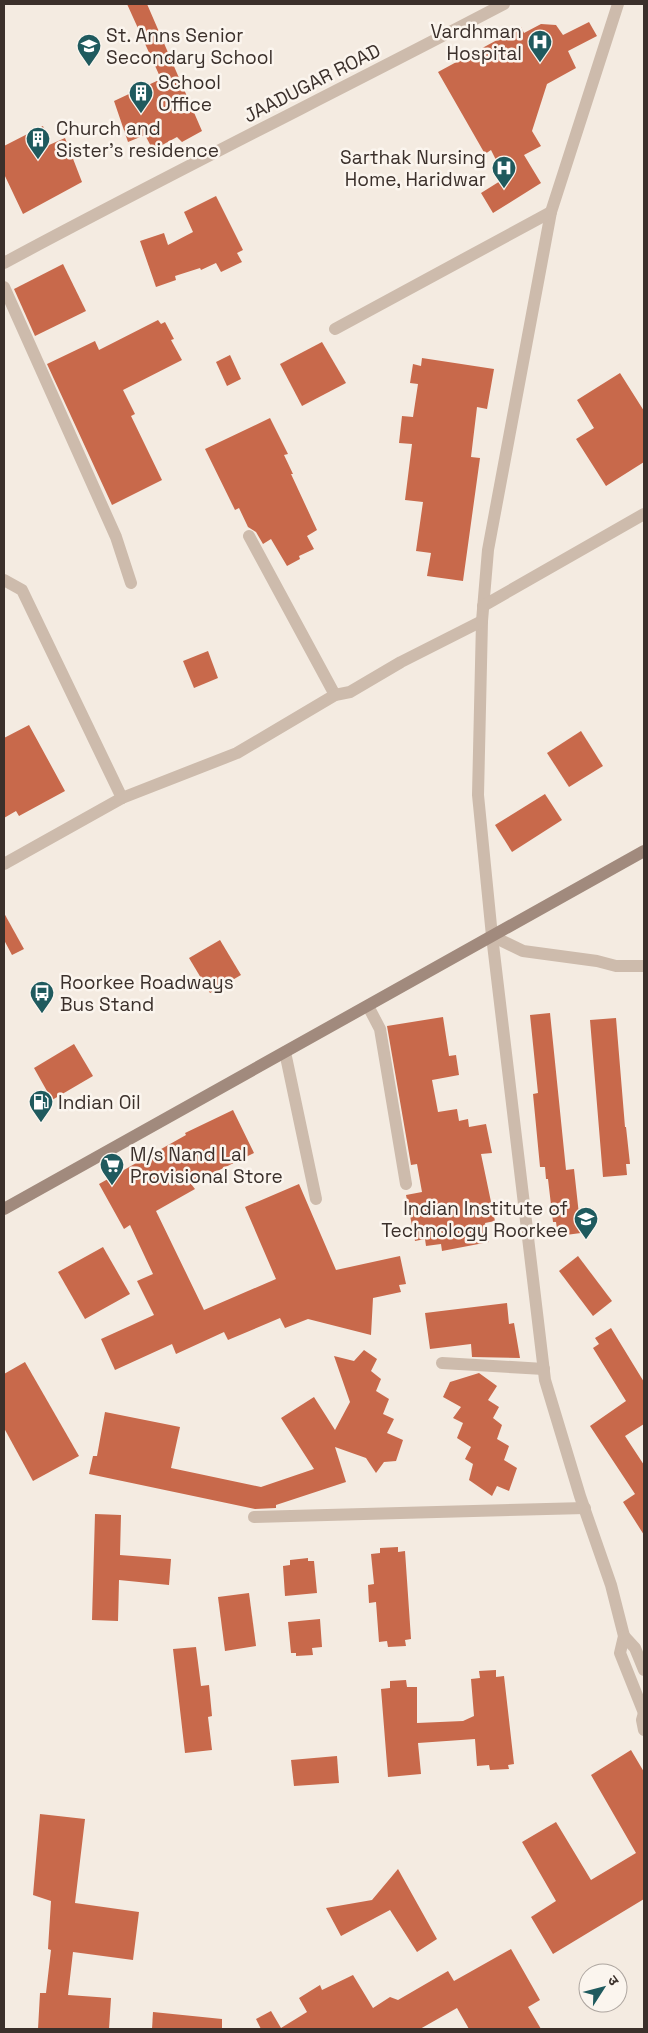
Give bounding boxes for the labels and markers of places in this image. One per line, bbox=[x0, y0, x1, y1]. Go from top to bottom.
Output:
place label: Vardhman Hospital bbox=[430, 19, 522, 66]
place label: St. Anns Senior Secondary School bbox=[106, 23, 273, 70]
hospital icon: Vardhman Hospital bbox=[527, 29, 553, 63]
school or university icon: St. Anns Senior Secondary School bbox=[76, 33, 102, 67]
place label: School Office bbox=[158, 70, 221, 117]
building icon: School Office bbox=[128, 80, 154, 114]
place label: Church and Sister's residence bbox=[56, 116, 219, 163]
building icon: Church and Sister's residence bbox=[25, 126, 51, 160]
place label: Sarthak Nursing Home, Haridwar bbox=[340, 145, 486, 192]
hospital icon: Sarthak Nursing Home, Haridwar bbox=[491, 155, 517, 189]
place label: Roorkee Roadways Bus Stand bbox=[60, 970, 234, 1017]
bus stop icon: Roorkee Roadways Bus Stand bbox=[29, 980, 55, 1014]
fuel station icon: Indian Oil bbox=[28, 1089, 54, 1123]
place label: Indian Oil bbox=[58, 1090, 141, 1115]
place label: M/s Nand Lal Provisional Store bbox=[130, 1142, 283, 1189]
supermarket icon: M/s Nand Lal Provisional Store bbox=[99, 1152, 125, 1186]
place label: Indian Institute of Technology Roorkee bbox=[381, 1196, 568, 1243]
school or university icon: Indian Institute of Technology Roorkee bbox=[573, 1206, 599, 1240]

